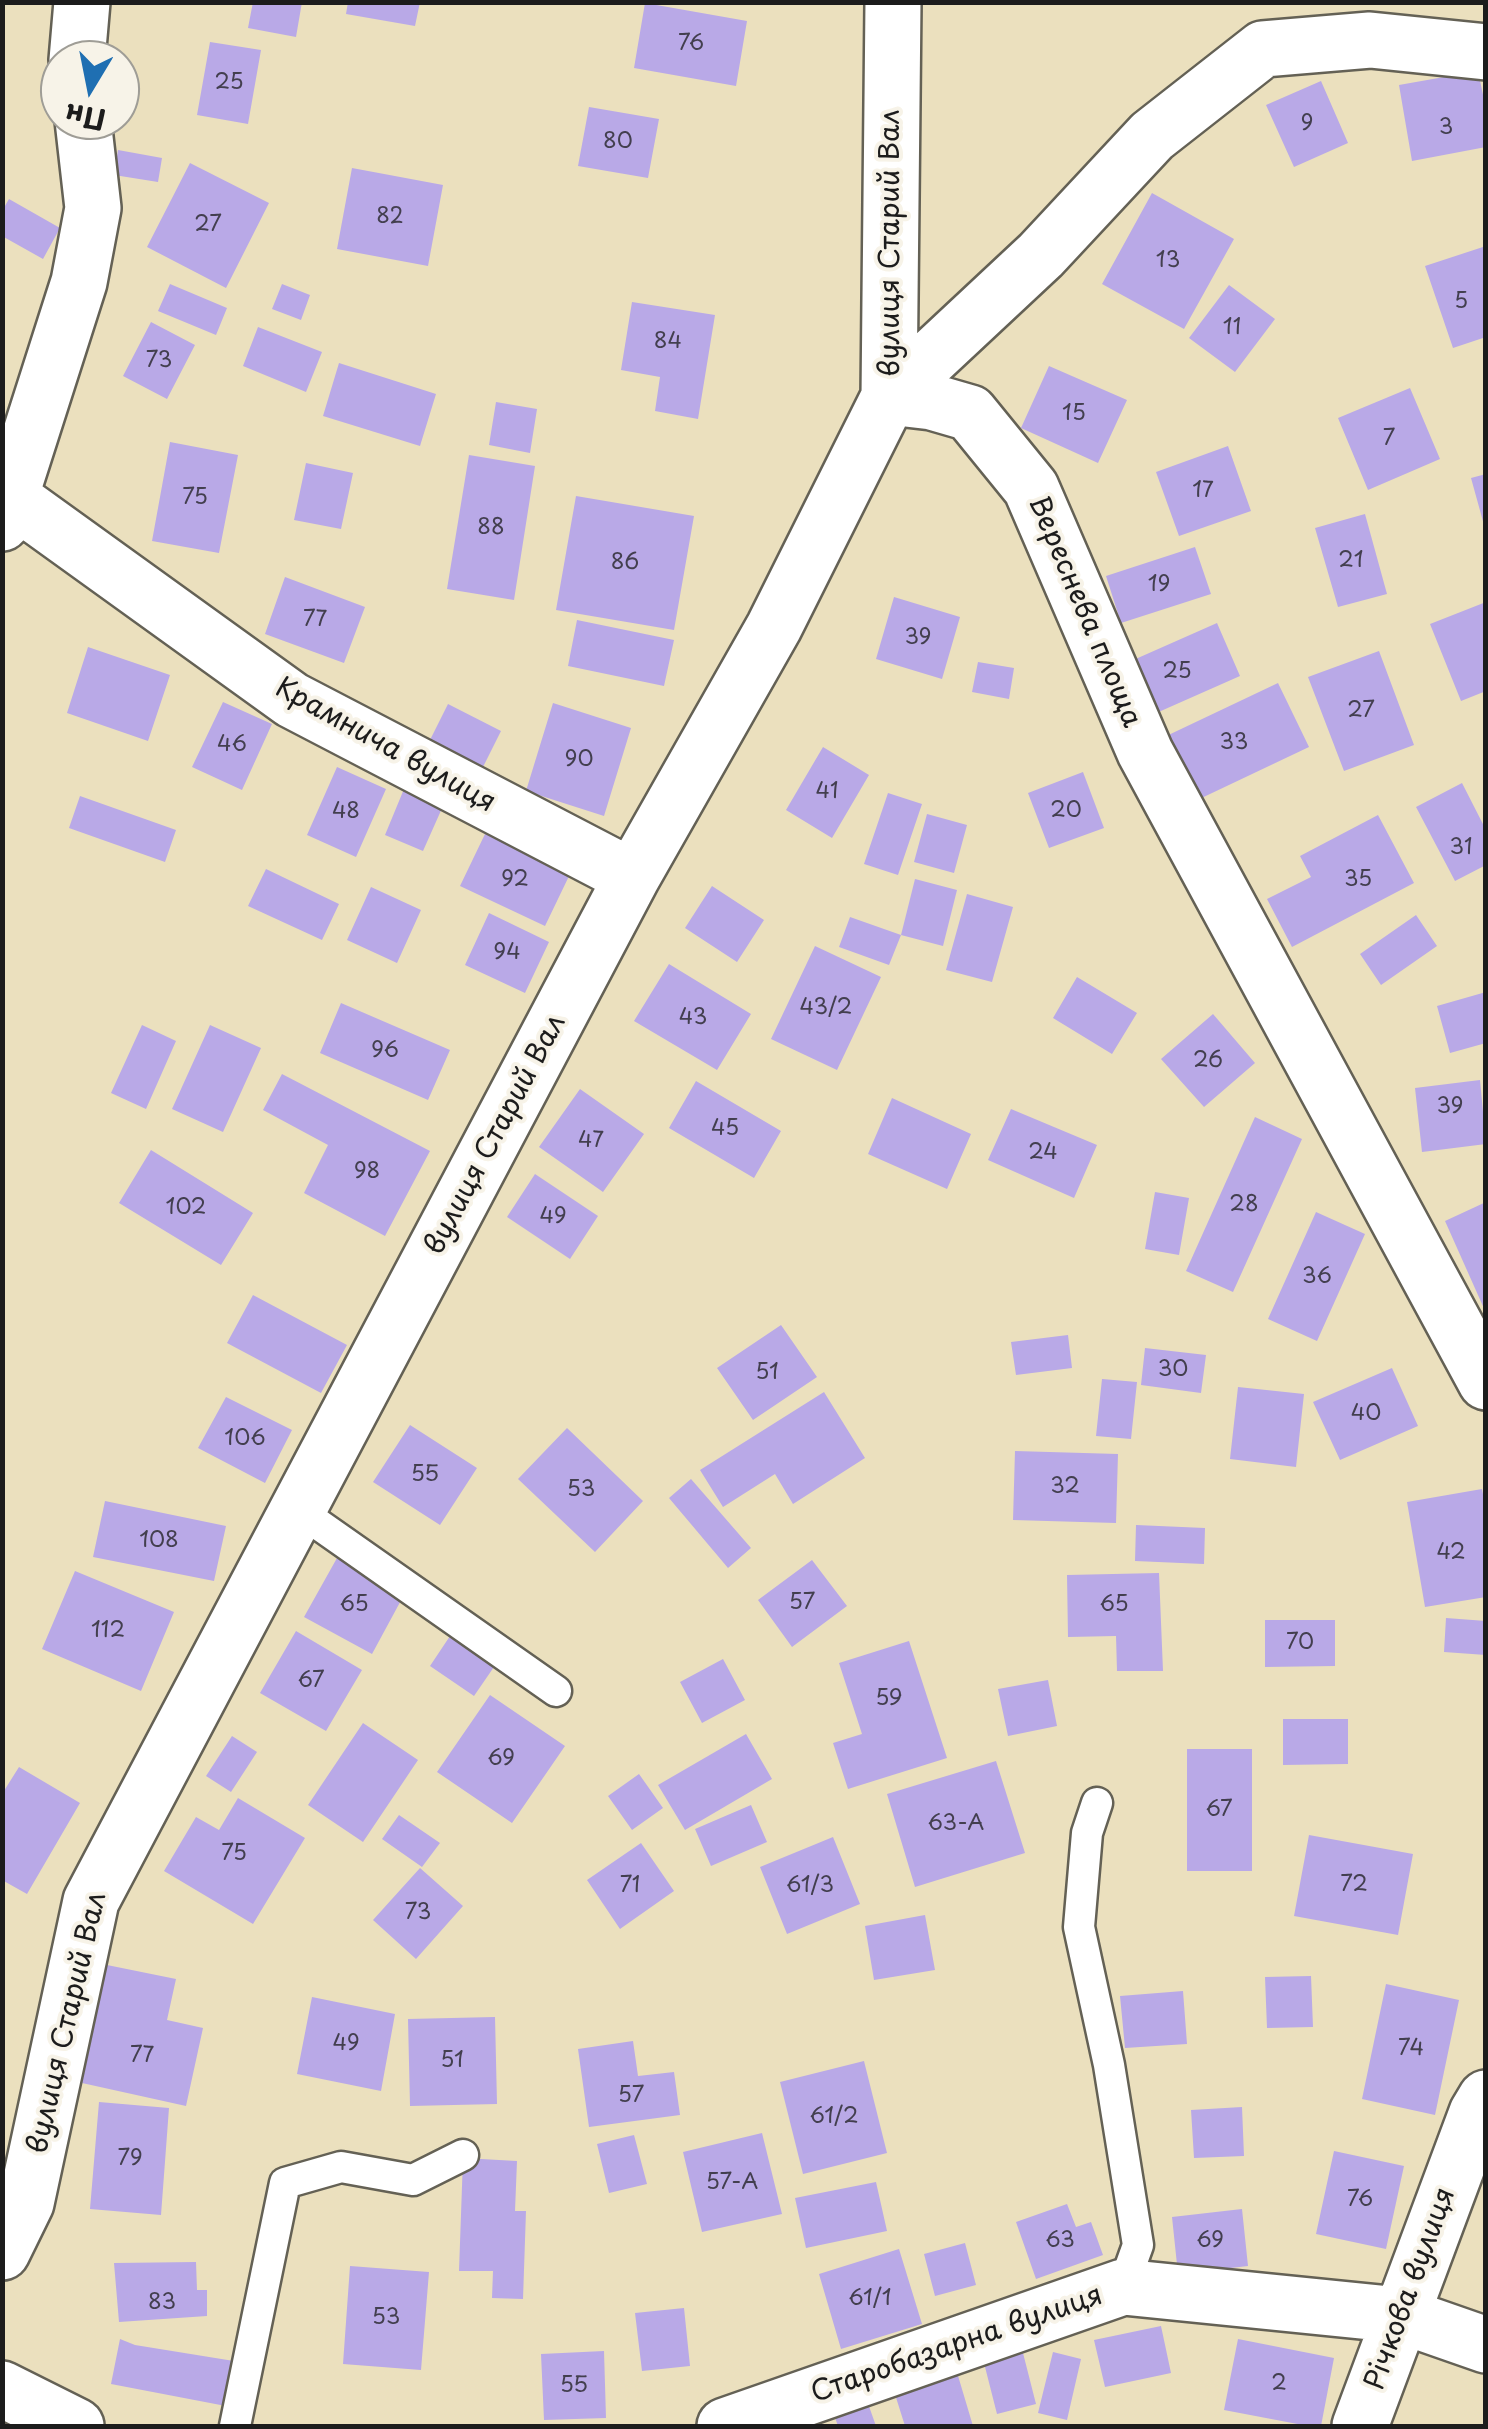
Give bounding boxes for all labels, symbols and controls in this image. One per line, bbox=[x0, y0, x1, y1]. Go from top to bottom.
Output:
house number: 76 bbox=[678, 31, 704, 57]
north arrow bbox=[40, 40, 140, 140]
house number: 25 bbox=[214, 70, 244, 96]
text: Пн bbox=[61, 93, 109, 143]
street label: вулиця Старий Вал bbox=[874, 109, 908, 377]
house number: 9 bbox=[1301, 111, 1313, 137]
house number: 3 bbox=[1439, 115, 1453, 141]
house number: 80 bbox=[603, 129, 633, 155]
house number: 82 bbox=[376, 204, 404, 230]
house number: 27 bbox=[194, 212, 222, 238]
house number: 13 bbox=[1156, 248, 1180, 274]
house number: 5 bbox=[1454, 289, 1468, 315]
house number: 11 bbox=[1223, 315, 1241, 341]
house number: 84 bbox=[654, 329, 682, 355]
house number: 73 bbox=[146, 348, 172, 374]
house number: 15 bbox=[1062, 401, 1086, 427]
house number: 7 bbox=[1383, 426, 1395, 452]
house number: 17 bbox=[1192, 478, 1214, 504]
house number: 75 bbox=[182, 485, 208, 511]
street label: Вереснева площа bbox=[1020, 491, 1148, 733]
house number: 88 bbox=[477, 515, 505, 541]
house number: 21 bbox=[1338, 548, 1364, 574]
house number: 86 bbox=[611, 550, 639, 576]
house number: 19 bbox=[1148, 572, 1170, 598]
house number: 77 bbox=[303, 607, 327, 633]
house number: 39 bbox=[905, 625, 931, 651]
house number: 25 bbox=[1162, 659, 1192, 685]
street label: Крамнича вулиця bbox=[269, 672, 501, 820]
house number: 27 bbox=[1347, 698, 1375, 724]
house number: 33 bbox=[1220, 730, 1248, 756]
house number: 46 bbox=[217, 732, 247, 758]
house number: 90 bbox=[565, 747, 593, 773]
house number: 41 bbox=[815, 779, 839, 805]
house number: 20 bbox=[1050, 798, 1082, 824]
house number: 48 bbox=[332, 799, 360, 825]
house number: 31 bbox=[1449, 835, 1473, 861]
house number: 92 bbox=[501, 867, 529, 893]
house number: 35 bbox=[1344, 867, 1372, 893]
house number: 94 bbox=[493, 940, 521, 966]
house number: 43/2 bbox=[800, 995, 852, 1021]
house number: 43 bbox=[679, 1005, 707, 1031]
street label: вулиця Старий Вал bbox=[418, 1009, 574, 1261]
house number: 96 bbox=[371, 1038, 399, 1064]
house number: 26 bbox=[1193, 1048, 1223, 1074]
house number: 39 bbox=[1437, 1094, 1463, 1120]
house number: 45 bbox=[711, 1116, 739, 1142]
house number: 47 bbox=[578, 1128, 604, 1154]
house number: 24 bbox=[1028, 1140, 1058, 1166]
house number: 98 bbox=[354, 1159, 380, 1185]
house number: 28 bbox=[1229, 1192, 1259, 1218]
house number: 102 bbox=[166, 1195, 206, 1221]
house number: 49 bbox=[539, 1204, 567, 1230]
house number: 36 bbox=[1302, 1264, 1332, 1290]
house number: 30 bbox=[1158, 1357, 1188, 1383]
house number: 51 bbox=[755, 1360, 779, 1386]
house number: 40 bbox=[1351, 1401, 1381, 1427]
house number: 106 bbox=[224, 1426, 266, 1452]
house number: 55 bbox=[411, 1462, 439, 1488]
house number: 32 bbox=[1050, 1474, 1080, 1500]
house number: 53 bbox=[567, 1477, 595, 1503]
house number: 108 bbox=[139, 1528, 179, 1554]
house number: 42 bbox=[1436, 1540, 1466, 1566]
house number: 57 bbox=[789, 1590, 815, 1616]
house number: 65 bbox=[339, 1592, 369, 1618]
house number: 65 bbox=[1099, 1592, 1129, 1618]
house number: 112 bbox=[91, 1618, 125, 1644]
house number: 70 bbox=[1286, 1630, 1314, 1656]
house number: 67 bbox=[298, 1668, 324, 1694]
house number: 59 bbox=[875, 1686, 903, 1712]
house number: 69 bbox=[487, 1746, 515, 1772]
house number: 67 bbox=[1206, 1797, 1232, 1823]
house number: 63-А bbox=[928, 1811, 984, 1837]
house number: 75 bbox=[221, 1841, 247, 1867]
house number: 72 bbox=[1340, 1872, 1368, 1898]
house number: 71 bbox=[620, 1873, 640, 1899]
house number: 61/3 bbox=[786, 1873, 834, 1899]
street label: вулиця Старий Вал bbox=[22, 1889, 114, 2157]
house number: 73 bbox=[405, 1900, 431, 1926]
house number: 49 bbox=[332, 2031, 360, 2057]
house number: 74 bbox=[1398, 2036, 1424, 2062]
house number: 77 bbox=[130, 2043, 154, 2069]
house number: 51 bbox=[440, 2048, 464, 2074]
house number: 57 bbox=[618, 2083, 644, 2109]
house number: 61/2 bbox=[810, 2104, 858, 2130]
house number: 79 bbox=[118, 2146, 142, 2172]
house number: 57-А bbox=[706, 2170, 758, 2196]
street label: Річкова вулиця bbox=[1359, 2183, 1463, 2395]
house number: 76 bbox=[1347, 2187, 1373, 2213]
house number: 63 bbox=[1045, 2228, 1075, 2254]
house number: 69 bbox=[1196, 2228, 1224, 2254]
street label: Старобазарна вулиця bbox=[807, 2279, 1107, 2411]
house number: 61/1 bbox=[848, 2286, 892, 2312]
house number: 83 bbox=[148, 2290, 176, 2316]
house number: 53 bbox=[372, 2305, 400, 2331]
house number: 2 bbox=[1271, 2371, 1287, 2397]
house number: 55 bbox=[560, 2373, 588, 2399]

